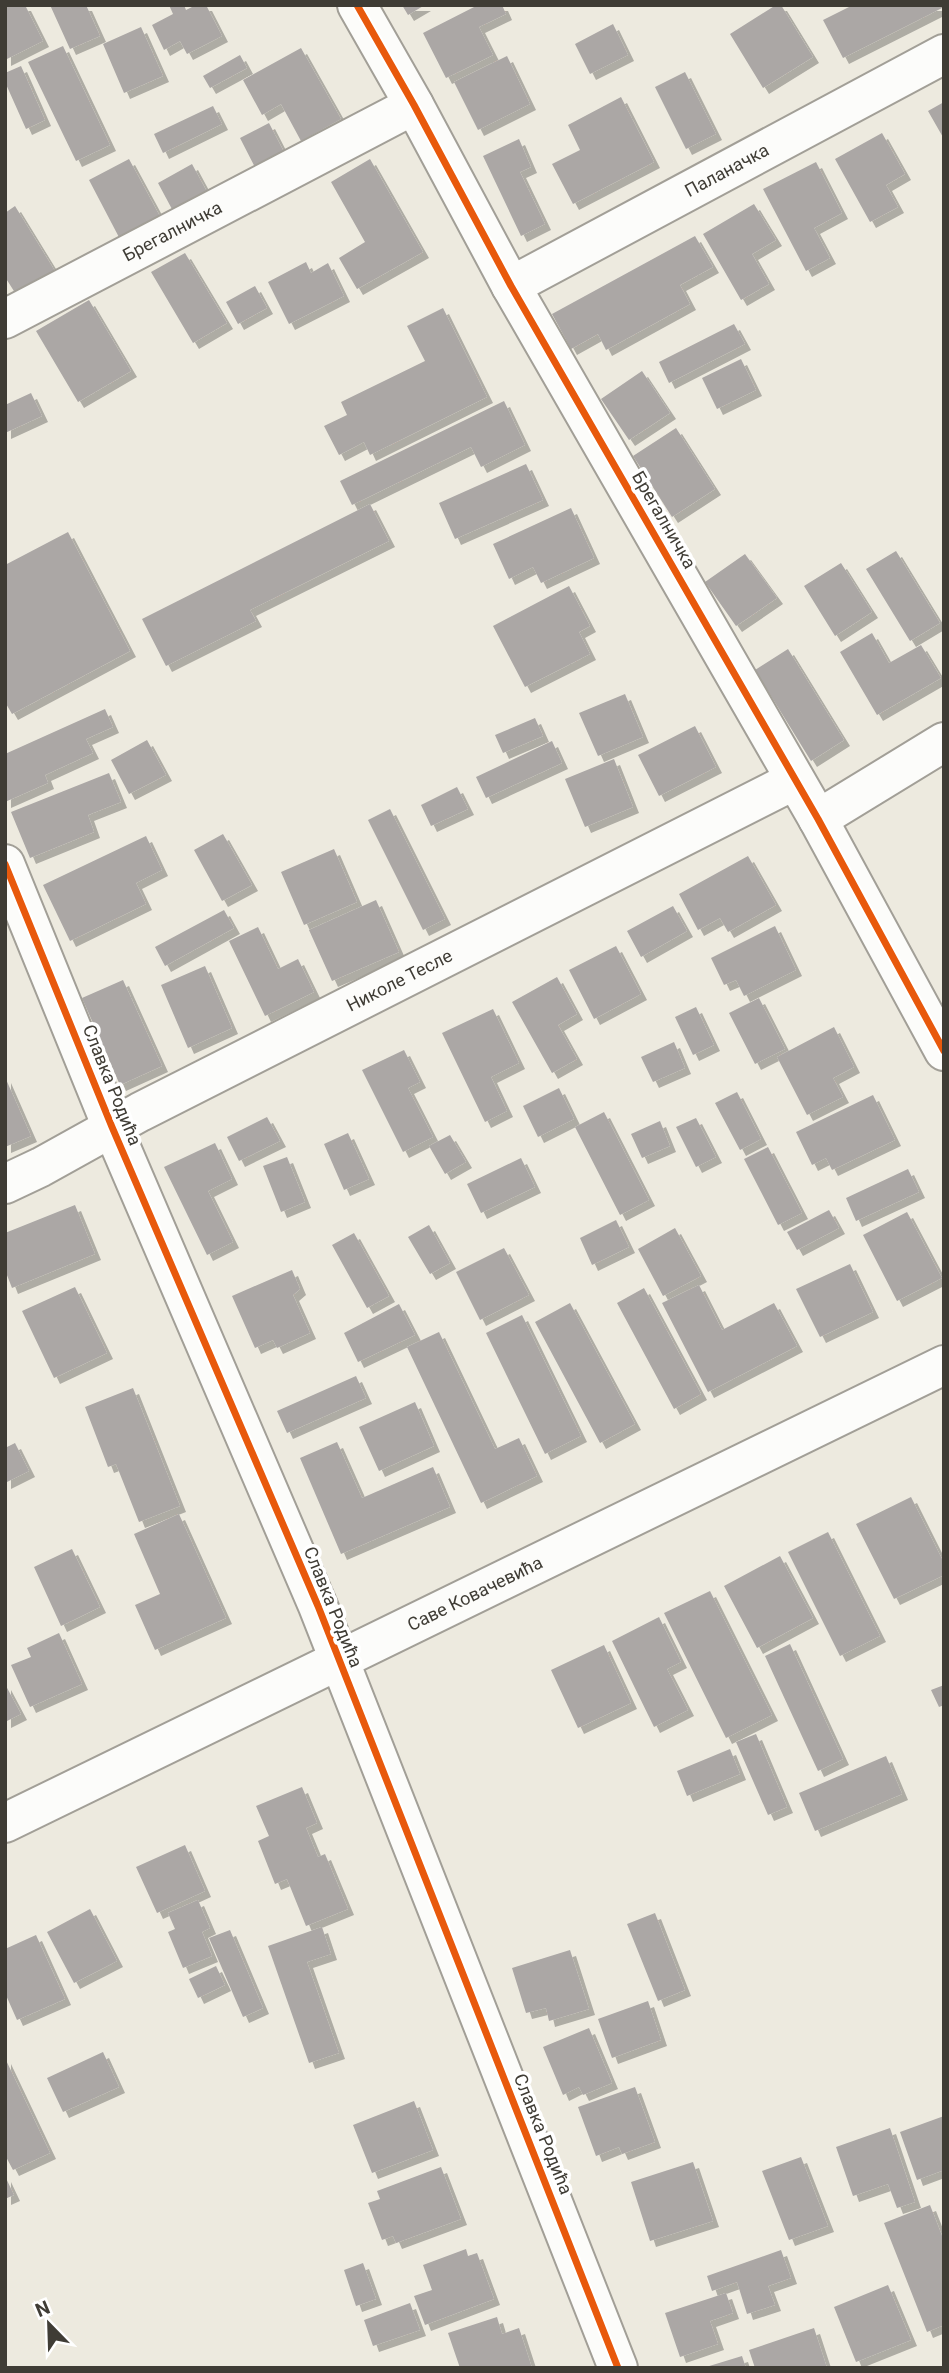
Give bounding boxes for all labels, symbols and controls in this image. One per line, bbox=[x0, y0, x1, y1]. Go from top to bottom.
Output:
street label: Паланачка bbox=[681, 139, 772, 201]
street label: Брегалничка bbox=[119, 196, 225, 265]
street label: Брегалничка bbox=[628, 467, 701, 572]
street label: Николе Тесле bbox=[343, 944, 456, 1016]
street label: Славка Родића bbox=[79, 1021, 146, 1148]
street label: Славка Родића bbox=[300, 1543, 367, 1670]
street label: Саве Ковачевића bbox=[404, 1551, 546, 1635]
street label: Славка Родића bbox=[510, 2070, 577, 2197]
north arrow bbox=[14, 2289, 84, 2359]
text: N bbox=[32, 2296, 53, 2322]

